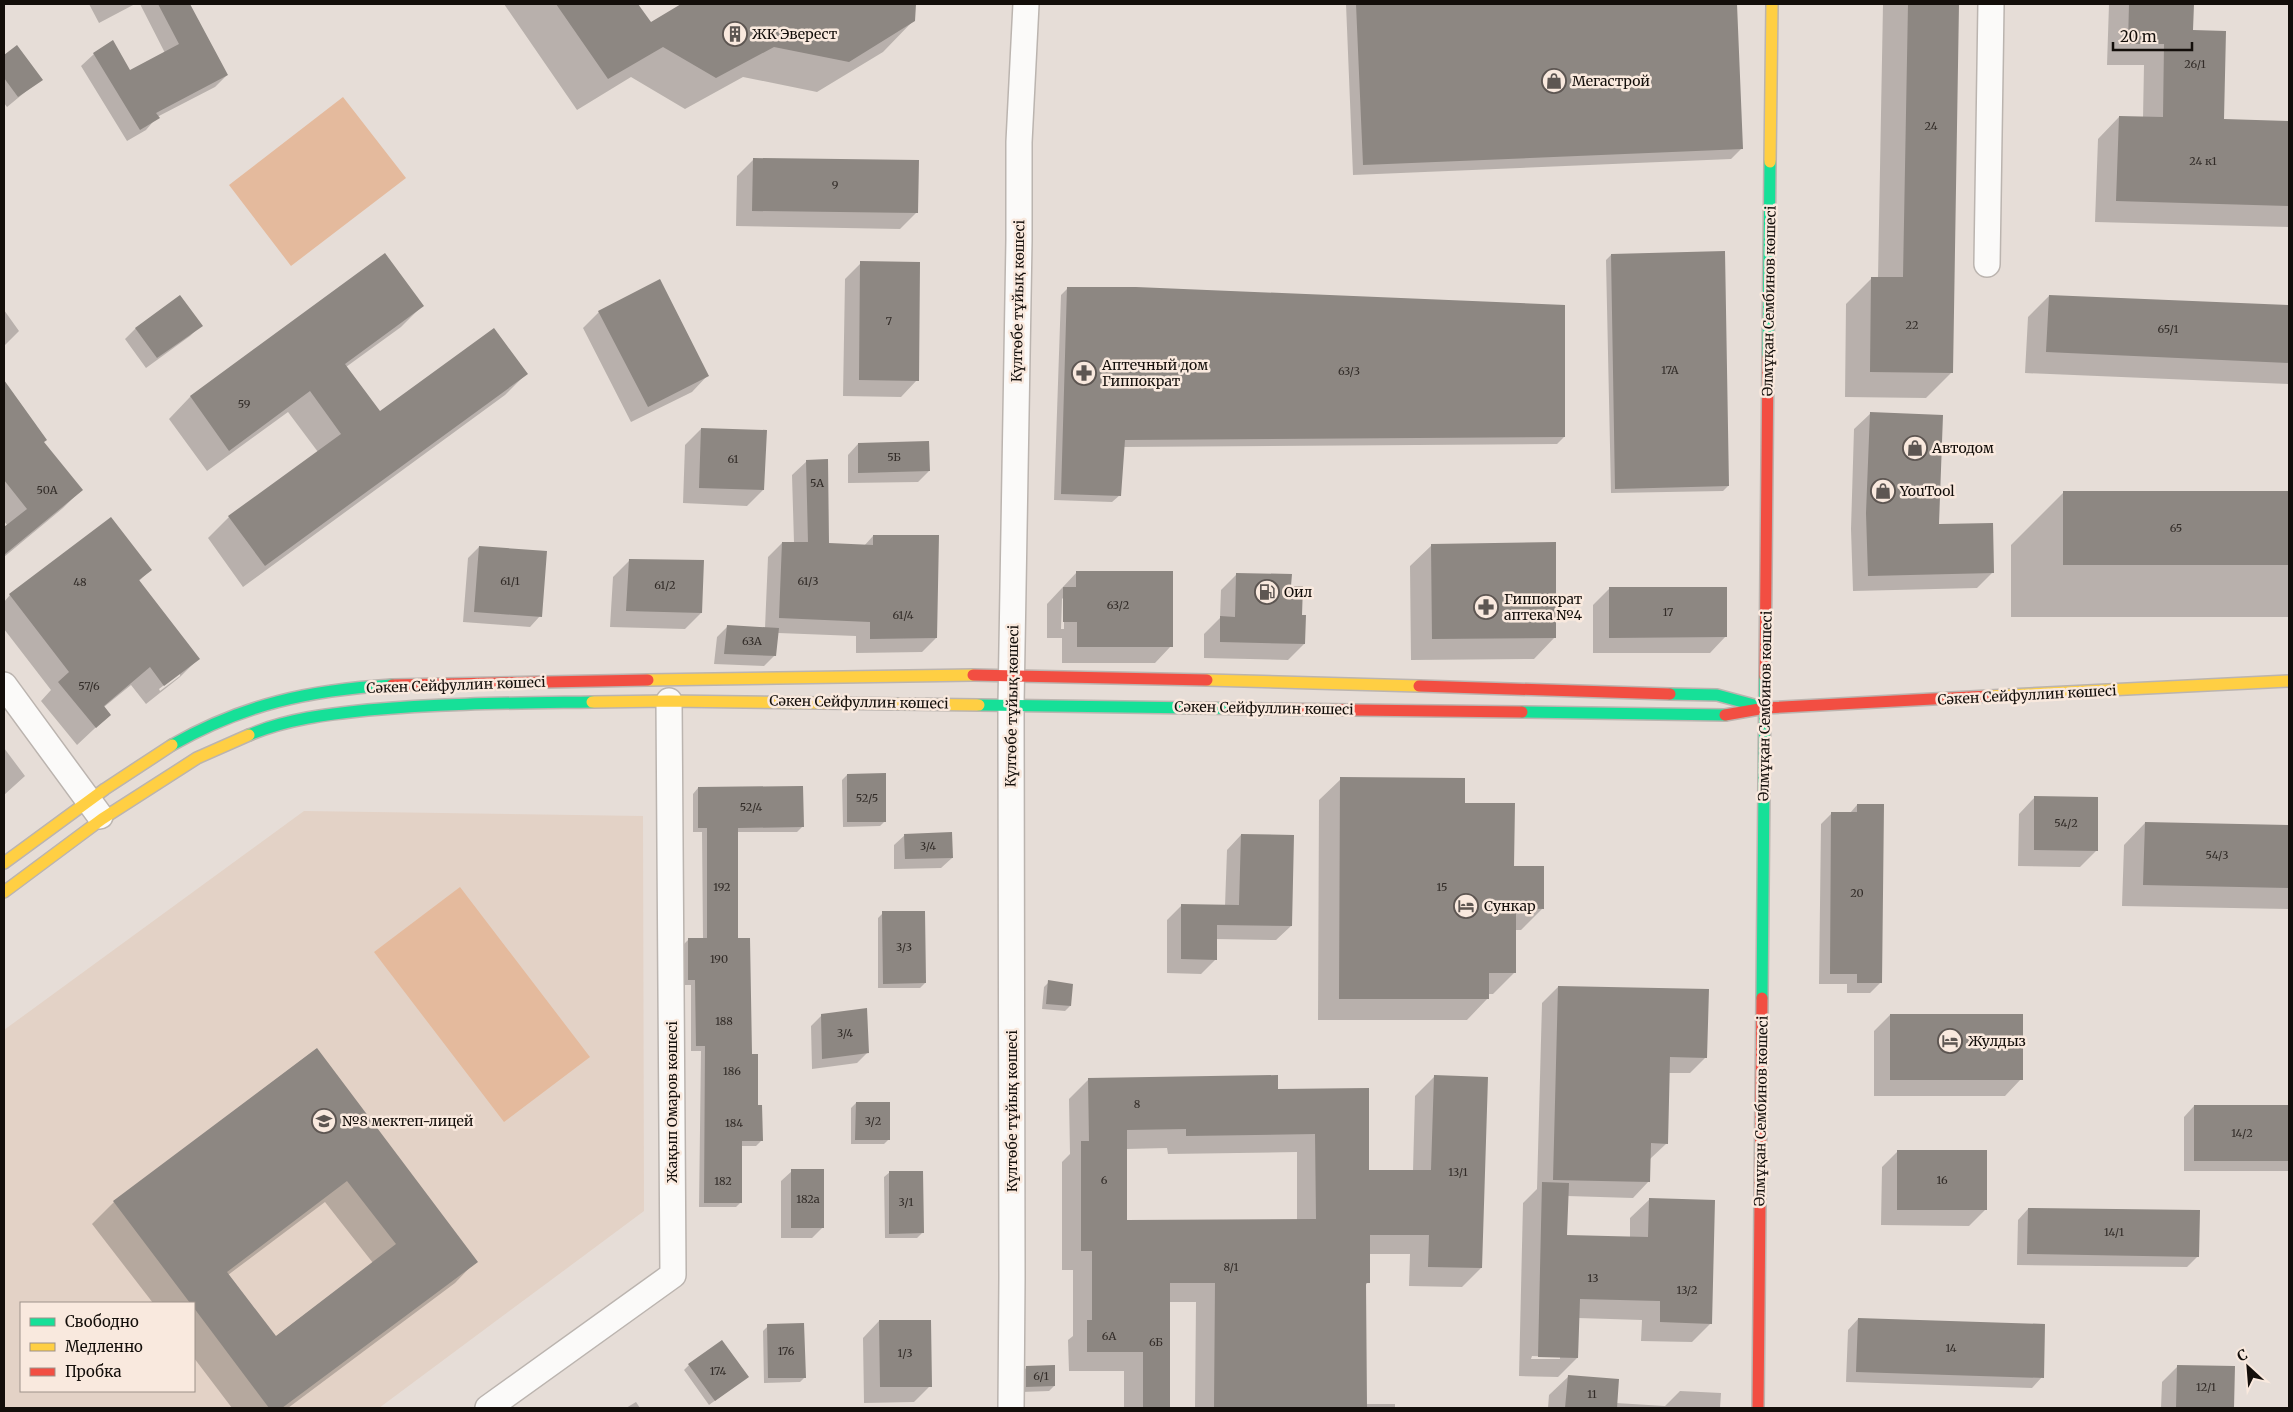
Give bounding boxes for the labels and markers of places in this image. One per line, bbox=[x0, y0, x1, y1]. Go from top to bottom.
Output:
building icon: ЖК Эверест bbox=[722, 21, 748, 47]
place label: ЖК Эверест bbox=[752, 25, 838, 43]
shop icon: Мегастрой bbox=[1541, 68, 1567, 94]
place label: Мегастрой bbox=[1572, 72, 1650, 90]
place label: Аптечный дом Гиппократ bbox=[1101, 356, 1209, 390]
pharmacy icon: Аптечный дом Гиппократ bbox=[1071, 360, 1097, 386]
shop icon: Автодом bbox=[1902, 435, 1928, 461]
place label: Автодом bbox=[1931, 439, 1995, 457]
shop icon: YouTool bbox=[1870, 478, 1896, 504]
place label: YouTool bbox=[1899, 482, 1955, 500]
fuel station icon: Оил bbox=[1254, 579, 1280, 605]
place label: Оил bbox=[1284, 583, 1312, 601]
place label: Гиппократ аптека №4 bbox=[1504, 590, 1583, 624]
pharmacy icon: Гиппократ аптека №4 bbox=[1473, 594, 1499, 620]
hotel icon: Сункар bbox=[1453, 893, 1479, 919]
place label: Сункар bbox=[1484, 897, 1536, 915]
hotel icon: Жулдыз bbox=[1937, 1028, 1963, 1054]
place label: Жулдыз bbox=[1968, 1032, 2026, 1050]
school or university icon: №8 мектеп-лицей bbox=[311, 1108, 337, 1134]
place label: №8 мектеп-лицей bbox=[342, 1112, 474, 1130]

